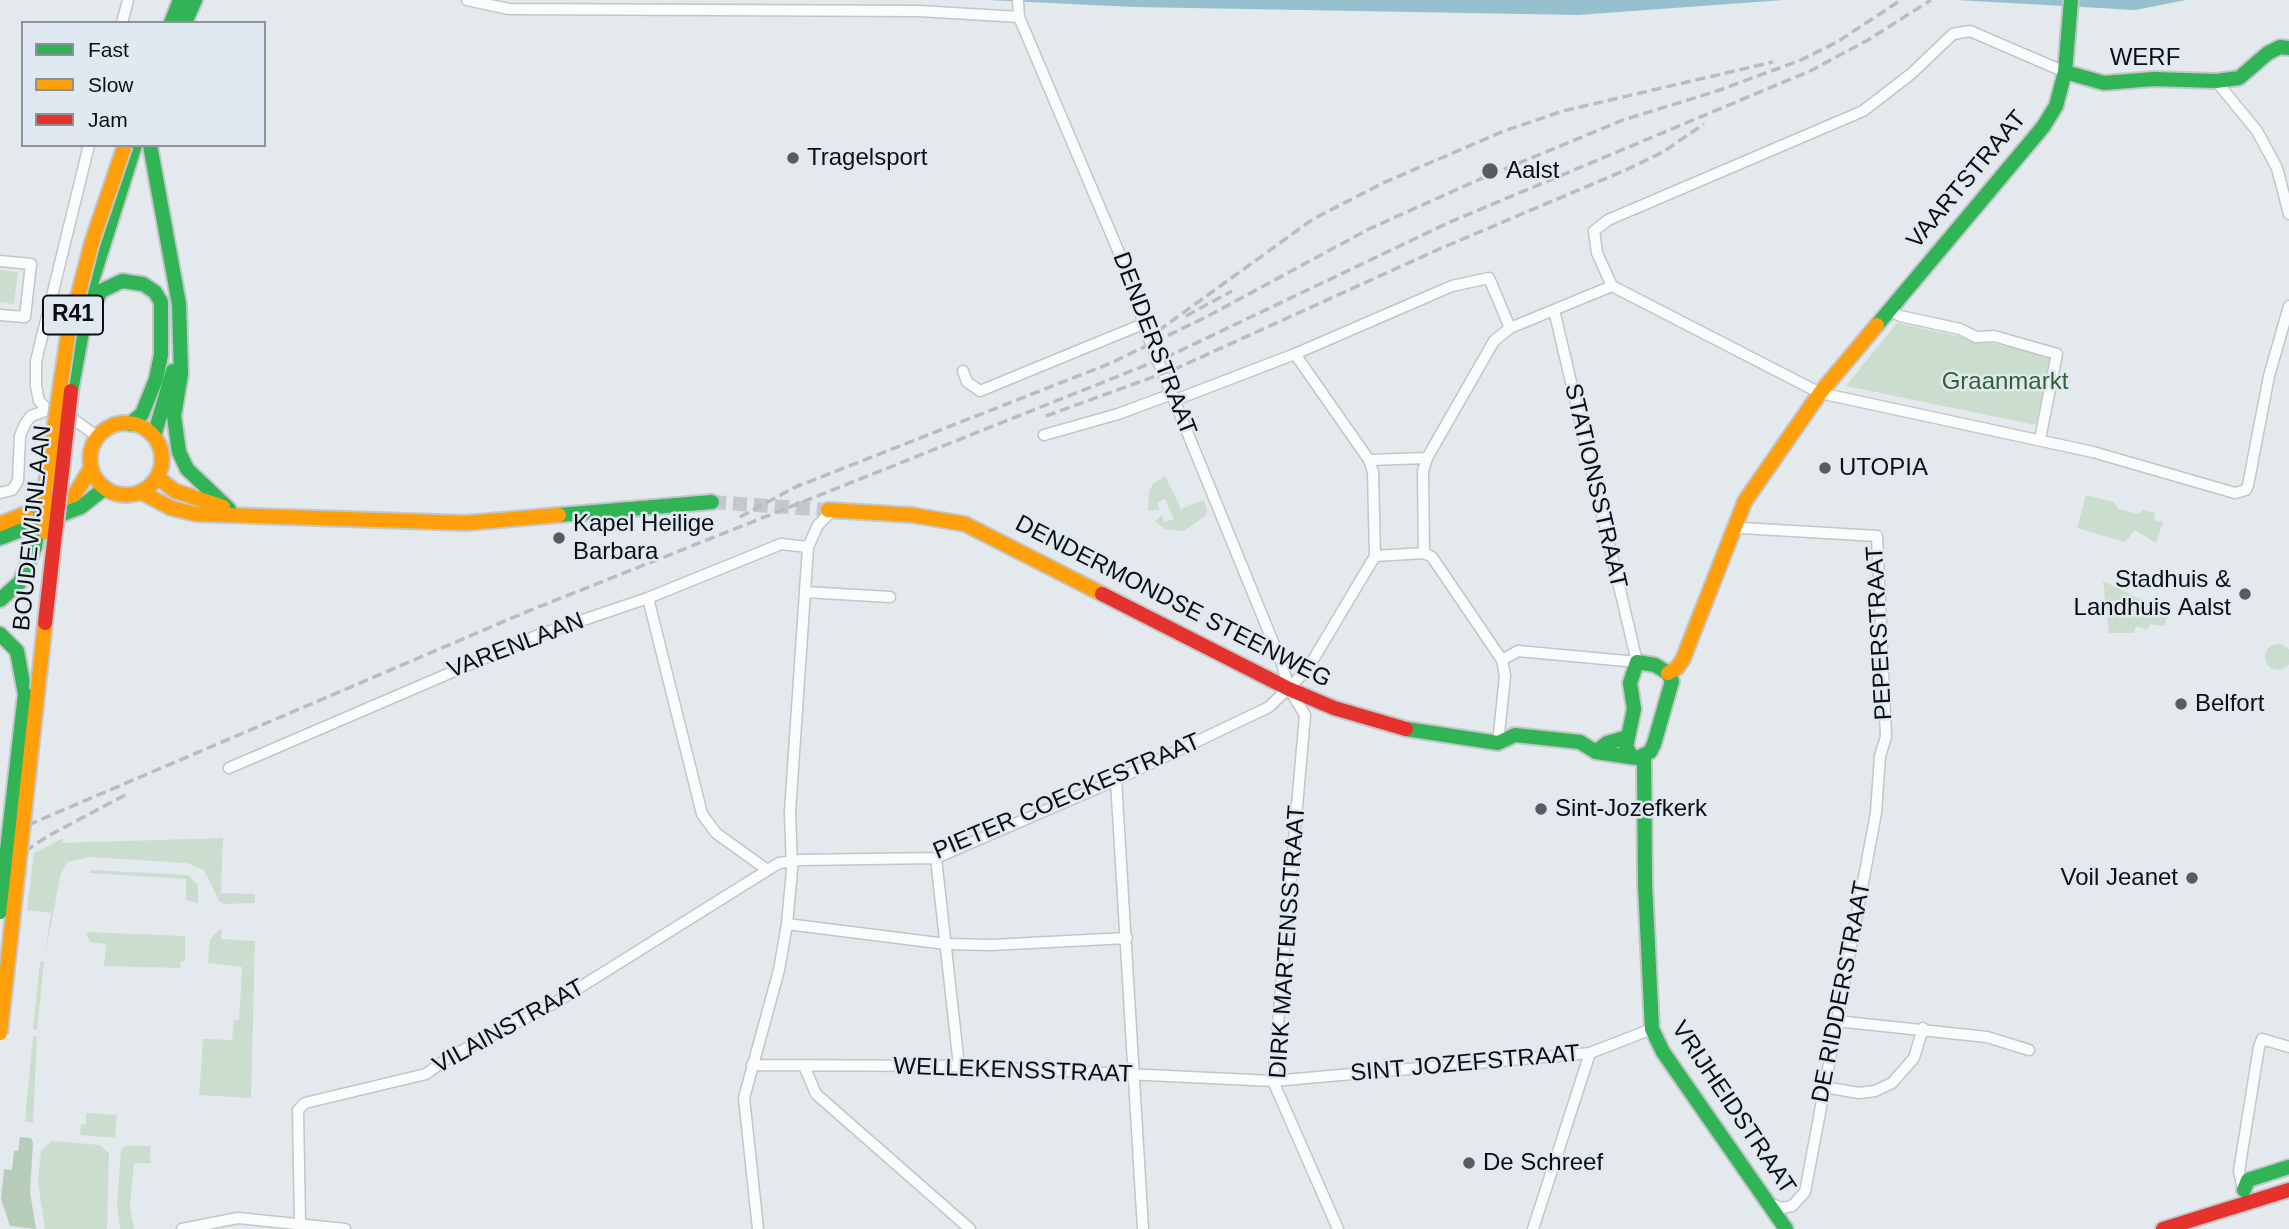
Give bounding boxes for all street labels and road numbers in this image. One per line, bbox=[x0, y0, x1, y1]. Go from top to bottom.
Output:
street label: WERF bbox=[2110, 44, 2180, 72]
street label: VAARTSTRAAT bbox=[1901, 105, 2033, 255]
street label: DENDERSTRAAT bbox=[1106, 248, 1202, 440]
road number: R41 bbox=[43, 296, 103, 334]
street label: STATIONSSTRAAT bbox=[1557, 381, 1633, 591]
street label: BOUDEWIJNLAAN bbox=[8, 424, 58, 632]
street label: DENDERMONDSE STEENWEG bbox=[1010, 510, 1336, 694]
street label: PEPERSTRAAT bbox=[1861, 545, 1899, 721]
street label: VARENLAAN bbox=[444, 607, 588, 685]
street label: PIETER COECKESTRAAT bbox=[929, 728, 1205, 866]
street label: DIRK MARTENSSTRAAT bbox=[1264, 804, 1312, 1080]
street label: DE RIDDERSTRAAT bbox=[1806, 879, 1878, 1105]
street label: VILAINSTRAAT bbox=[428, 973, 590, 1081]
street label: VRIJHEIDSTRAAT bbox=[1665, 1016, 1801, 1200]
street label: SINT JOZEFSTRAAT bbox=[1349, 1040, 1581, 1088]
street label: WELLEKENSSTRAAT bbox=[893, 1052, 1133, 1090]

